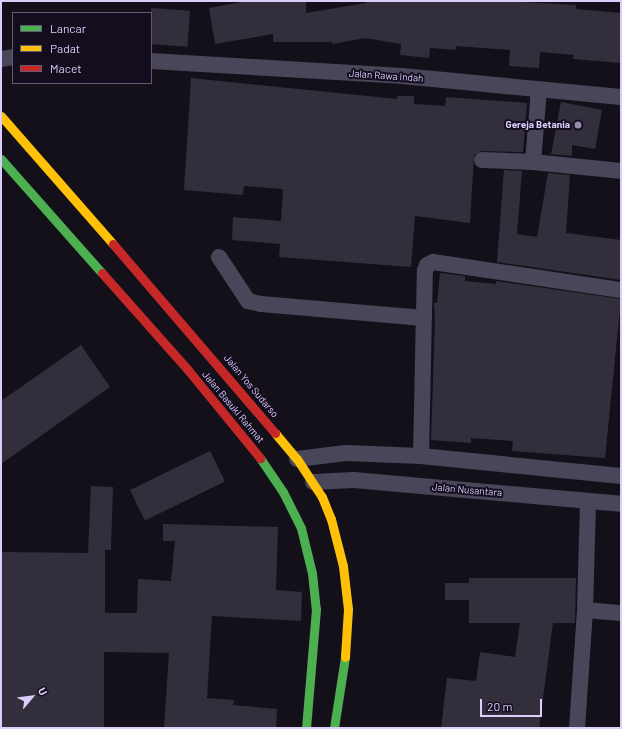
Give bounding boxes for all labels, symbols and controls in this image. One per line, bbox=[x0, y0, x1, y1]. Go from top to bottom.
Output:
legend bbox=[12, 12, 152, 84]
text: Lancar bbox=[50, 21, 86, 35]
text: Padat bbox=[50, 41, 80, 55]
text: Macet bbox=[50, 61, 82, 75]
street label: Jalan Rawa Indah bbox=[348, 67, 424, 85]
place label: Gereja Betania bbox=[506, 119, 570, 131]
marker: Gereja Betania bbox=[573, 120, 583, 130]
street label: Jalan Yos Sudarso bbox=[221, 352, 281, 420]
street label: Jalan Basuki Rahmat bbox=[199, 369, 267, 445]
street label: Jalan Nusantara bbox=[431, 481, 503, 499]
north arrow bbox=[12, 677, 52, 717]
text: U bbox=[36, 685, 50, 697]
scale bar bbox=[482, 691, 544, 717]
text: 20 m bbox=[487, 699, 513, 713]

